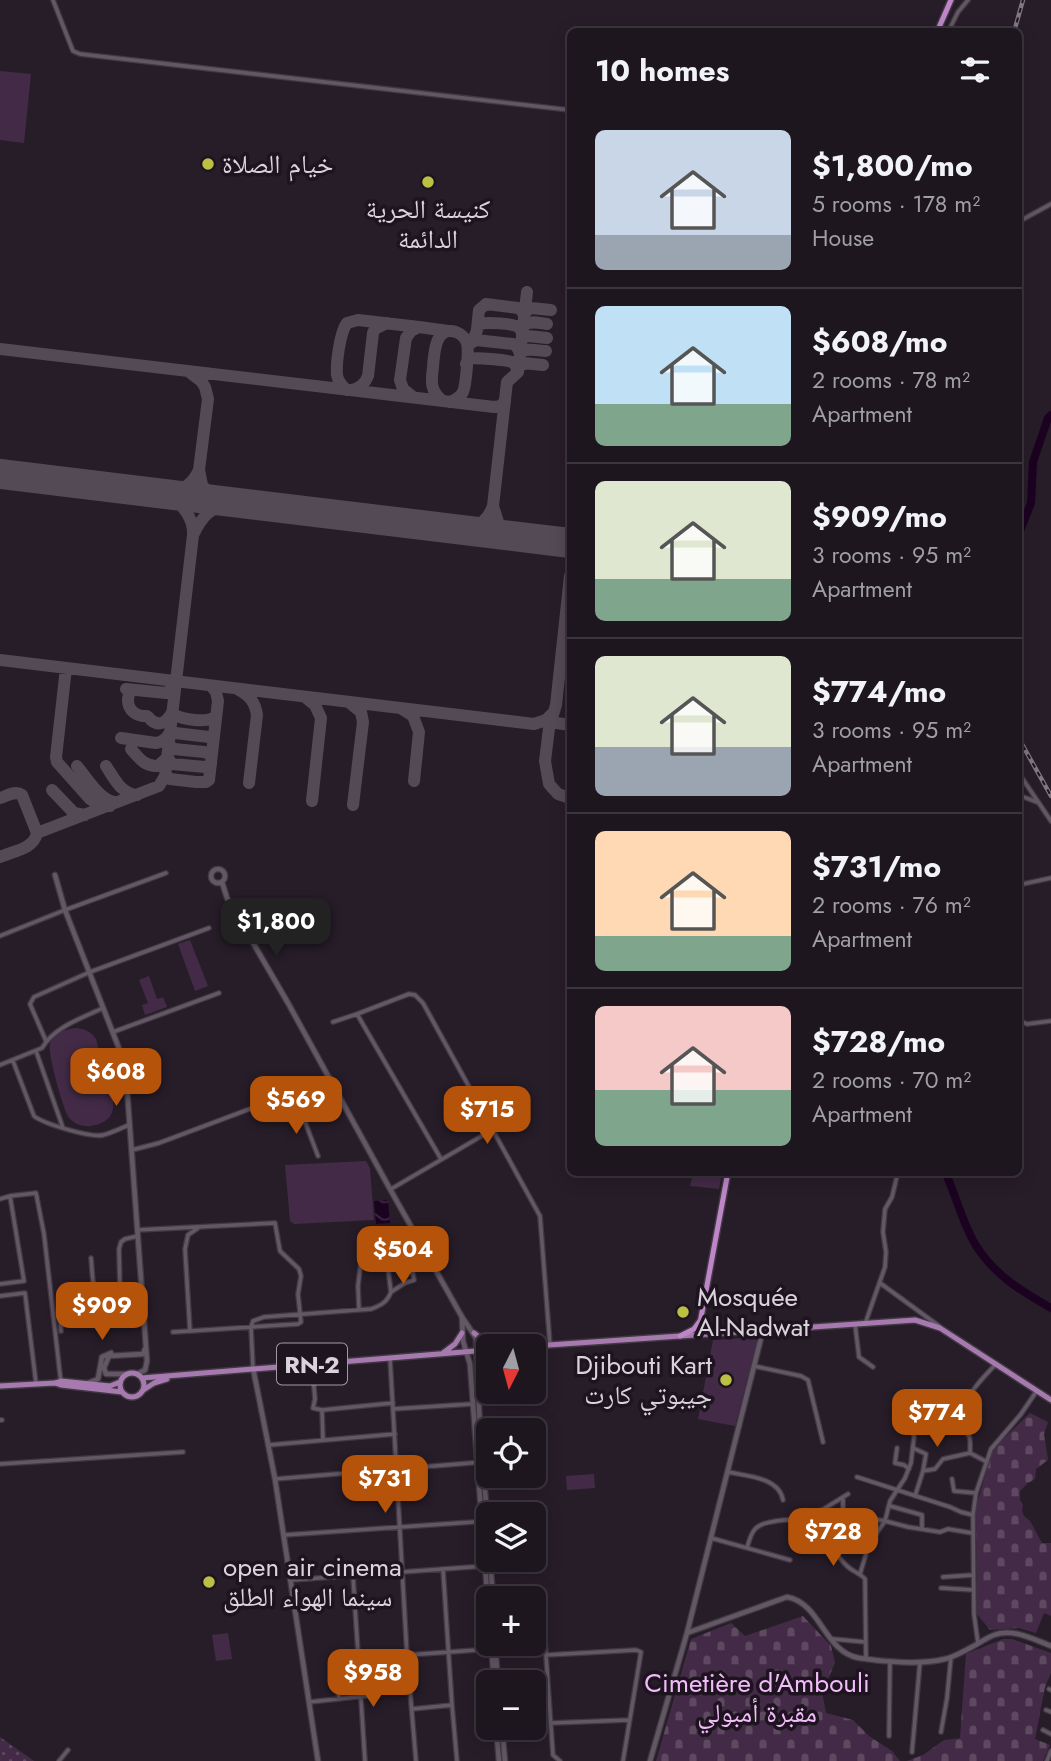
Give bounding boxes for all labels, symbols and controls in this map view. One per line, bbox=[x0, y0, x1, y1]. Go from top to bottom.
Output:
text: 10 homes bbox=[595, 49, 729, 92]
icon: filters bbox=[956, 51, 994, 89]
text: $1,800/mo bbox=[812, 144, 973, 187]
place label: خيام الصلاة bbox=[222, 145, 333, 183]
marker: خيام الصلاة bbox=[200, 156, 216, 172]
icon: home bbox=[651, 158, 735, 242]
marker: كنيسة الحرية الدائمة bbox=[420, 174, 436, 190]
text: 5 rooms · 178 m² bbox=[812, 187, 980, 221]
place label: كنيسة الحرية الدائمة bbox=[366, 190, 491, 258]
text: House bbox=[812, 221, 874, 255]
text: $608/mo bbox=[812, 320, 947, 363]
icon: home bbox=[651, 334, 735, 418]
text: 2 rooms · 78 m² bbox=[812, 363, 970, 397]
text: Apartment bbox=[812, 397, 912, 431]
text: $909/mo bbox=[812, 495, 947, 538]
icon: home bbox=[651, 509, 735, 593]
text: 3 rooms · 95 m² bbox=[812, 538, 971, 572]
text: Apartment bbox=[812, 572, 912, 606]
text: $774/mo bbox=[812, 670, 946, 713]
icon: home bbox=[651, 684, 735, 768]
text: 3 rooms · 95 m² bbox=[812, 713, 971, 747]
text: Apartment bbox=[812, 747, 912, 781]
text: $731/mo bbox=[812, 845, 941, 888]
icon: home bbox=[651, 859, 735, 943]
text: 2 rooms · 76 m² bbox=[812, 888, 971, 922]
pin: $1,800 bbox=[219, 898, 333, 958]
text: $1,800 bbox=[237, 904, 315, 938]
text: Apartment bbox=[812, 922, 912, 956]
text: $728/mo bbox=[812, 1020, 945, 1063]
icon: home bbox=[651, 1034, 735, 1118]
pin: $608 bbox=[75, 1048, 157, 1108]
text: $608 bbox=[86, 1054, 146, 1088]
text: 2 rooms · 70 m² bbox=[812, 1063, 971, 1097]
pin: $569 bbox=[255, 1076, 337, 1136]
text: $569 bbox=[266, 1082, 326, 1116]
pin: $715 bbox=[446, 1086, 528, 1146]
text: $715 bbox=[460, 1092, 514, 1126]
text: Apartment bbox=[812, 1097, 912, 1131]
pin: $504 bbox=[362, 1226, 444, 1286]
text: $504 bbox=[373, 1232, 433, 1266]
place label: Mosquée Al-Nadwat bbox=[697, 1278, 810, 1346]
pin: $909 bbox=[61, 1282, 143, 1342]
text: $909 bbox=[72, 1288, 132, 1322]
marker: Mosquée Al-Nadwat bbox=[675, 1304, 691, 1320]
north arrow bbox=[476, 1334, 546, 1404]
map controls bbox=[476, 1334, 546, 1740]
road number: RN-2 bbox=[277, 1344, 347, 1384]
place label: Djibouti Kart جيبوتي كارت bbox=[575, 1346, 713, 1416]
marker: Djibouti Kart جيبوتي كارت bbox=[718, 1372, 734, 1388]
pin: $774 bbox=[896, 1390, 978, 1449]
text: $774 bbox=[908, 1395, 966, 1429]
button: locate bbox=[476, 1418, 546, 1488]
pin: $731 bbox=[344, 1456, 426, 1515]
text: $731 bbox=[358, 1461, 412, 1495]
button: layers bbox=[476, 1502, 546, 1572]
pin: $728 bbox=[792, 1508, 874, 1568]
text: $728 bbox=[804, 1514, 862, 1548]
place label: open air cinema سينما الهواء الطلق bbox=[223, 1548, 402, 1616]
marker: open air cinema سينما الهواء الطلق bbox=[201, 1574, 217, 1590]
button: + bbox=[476, 1586, 546, 1656]
pin: $958 bbox=[332, 1650, 414, 1709]
text: $958 bbox=[344, 1655, 402, 1689]
park label: Cimetière d'Ambouli مقبرة أمبولي bbox=[644, 1664, 870, 1734]
button: − bbox=[476, 1670, 546, 1740]

